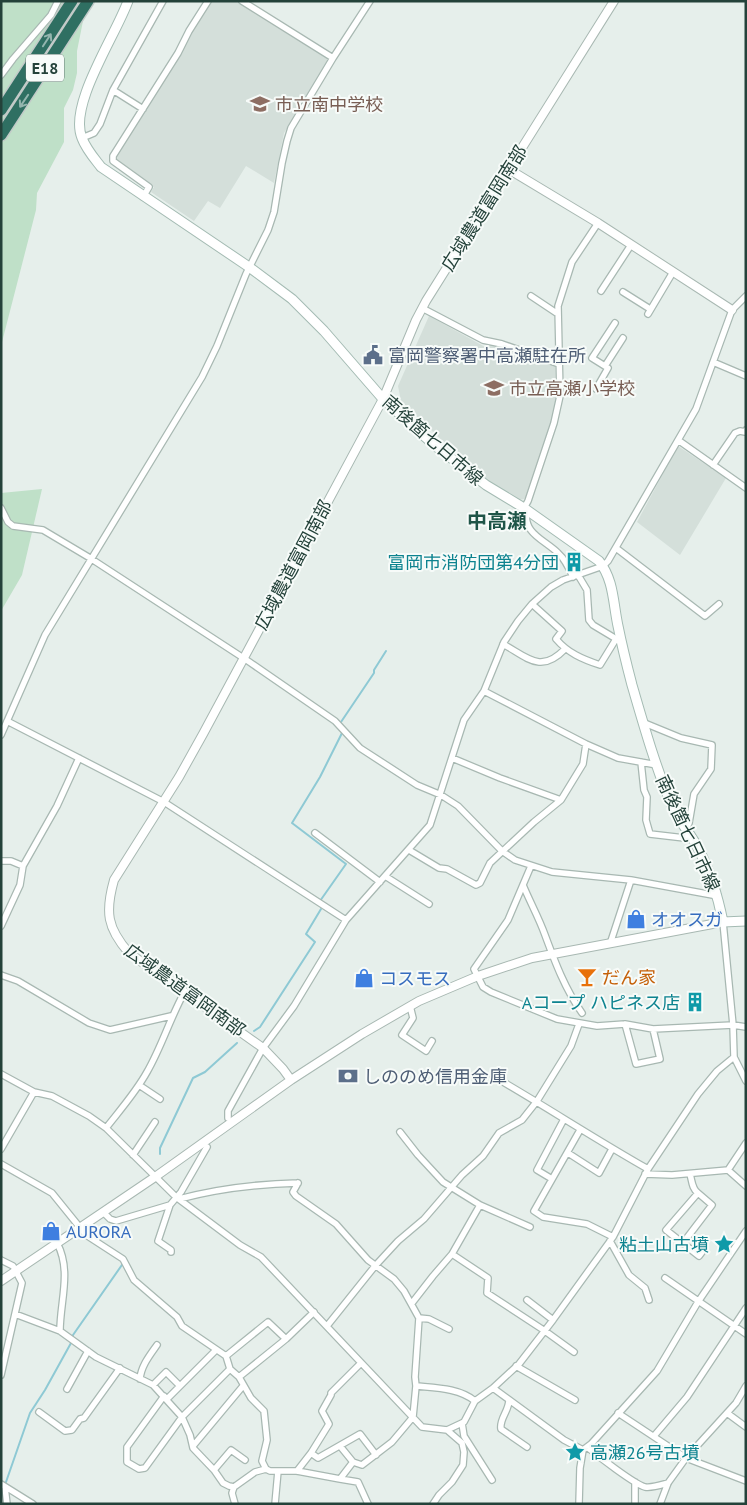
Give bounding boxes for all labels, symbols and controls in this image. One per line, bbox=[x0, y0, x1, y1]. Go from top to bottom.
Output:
one-way arrow bbox=[42, 33, 52, 47]
road number: E18 bbox=[26, 54, 64, 82]
school or university icon: 市立南中学校 bbox=[249, 93, 271, 115]
place label: 市立南中学校 bbox=[275, 93, 383, 116]
one-way arrow bbox=[18, 94, 29, 108]
street label: 広域農道富岡南部 bbox=[436, 141, 532, 275]
public building icon: 富岡警察署中高瀬駐在所 bbox=[362, 344, 384, 366]
place label: 富岡警察署中高瀬駐在所 bbox=[388, 344, 586, 367]
school or university icon: 市立高瀬小学校 bbox=[483, 377, 505, 399]
place label: 市立高瀬小学校 bbox=[509, 377, 635, 400]
street label: 南後箇七日市線 bbox=[378, 390, 488, 490]
street label: 広域農道富岡南部 bbox=[249, 496, 337, 634]
district label: 中高瀬 bbox=[467, 508, 527, 534]
place label: 富岡市消防団第4分団 bbox=[387, 551, 559, 574]
building icon: 富岡市消防団第4分団 bbox=[563, 551, 585, 573]
street label: 南後箇七日市線 bbox=[651, 771, 725, 895]
shop icon: オオスガ bbox=[625, 908, 647, 930]
place label: オオスガ bbox=[651, 908, 723, 931]
street label: 広域農道富岡南部 bbox=[120, 938, 250, 1042]
bar icon: だん家 bbox=[576, 966, 598, 988]
place label: だん家 bbox=[602, 966, 656, 989]
shop icon: コスモス bbox=[353, 967, 375, 989]
place label: コスモス bbox=[379, 967, 451, 990]
place label: Aコープ ハピネス店 bbox=[522, 991, 680, 1014]
building icon: Aコープ ハピネス店 bbox=[684, 991, 706, 1013]
bank icon: しののめ信用金庫 bbox=[337, 1065, 359, 1087]
place label: しののめ信用金庫 bbox=[363, 1065, 507, 1088]
shop icon: AURORA bbox=[40, 1220, 62, 1242]
place label: AURORA bbox=[66, 1220, 132, 1243]
place label: 粘土山古墳 bbox=[619, 1233, 709, 1256]
place icon: 粘土山古墳 bbox=[713, 1233, 735, 1255]
place icon: 高瀬26号古墳 bbox=[564, 1441, 586, 1463]
place label: 高瀬26号古墳 bbox=[590, 1441, 700, 1464]

